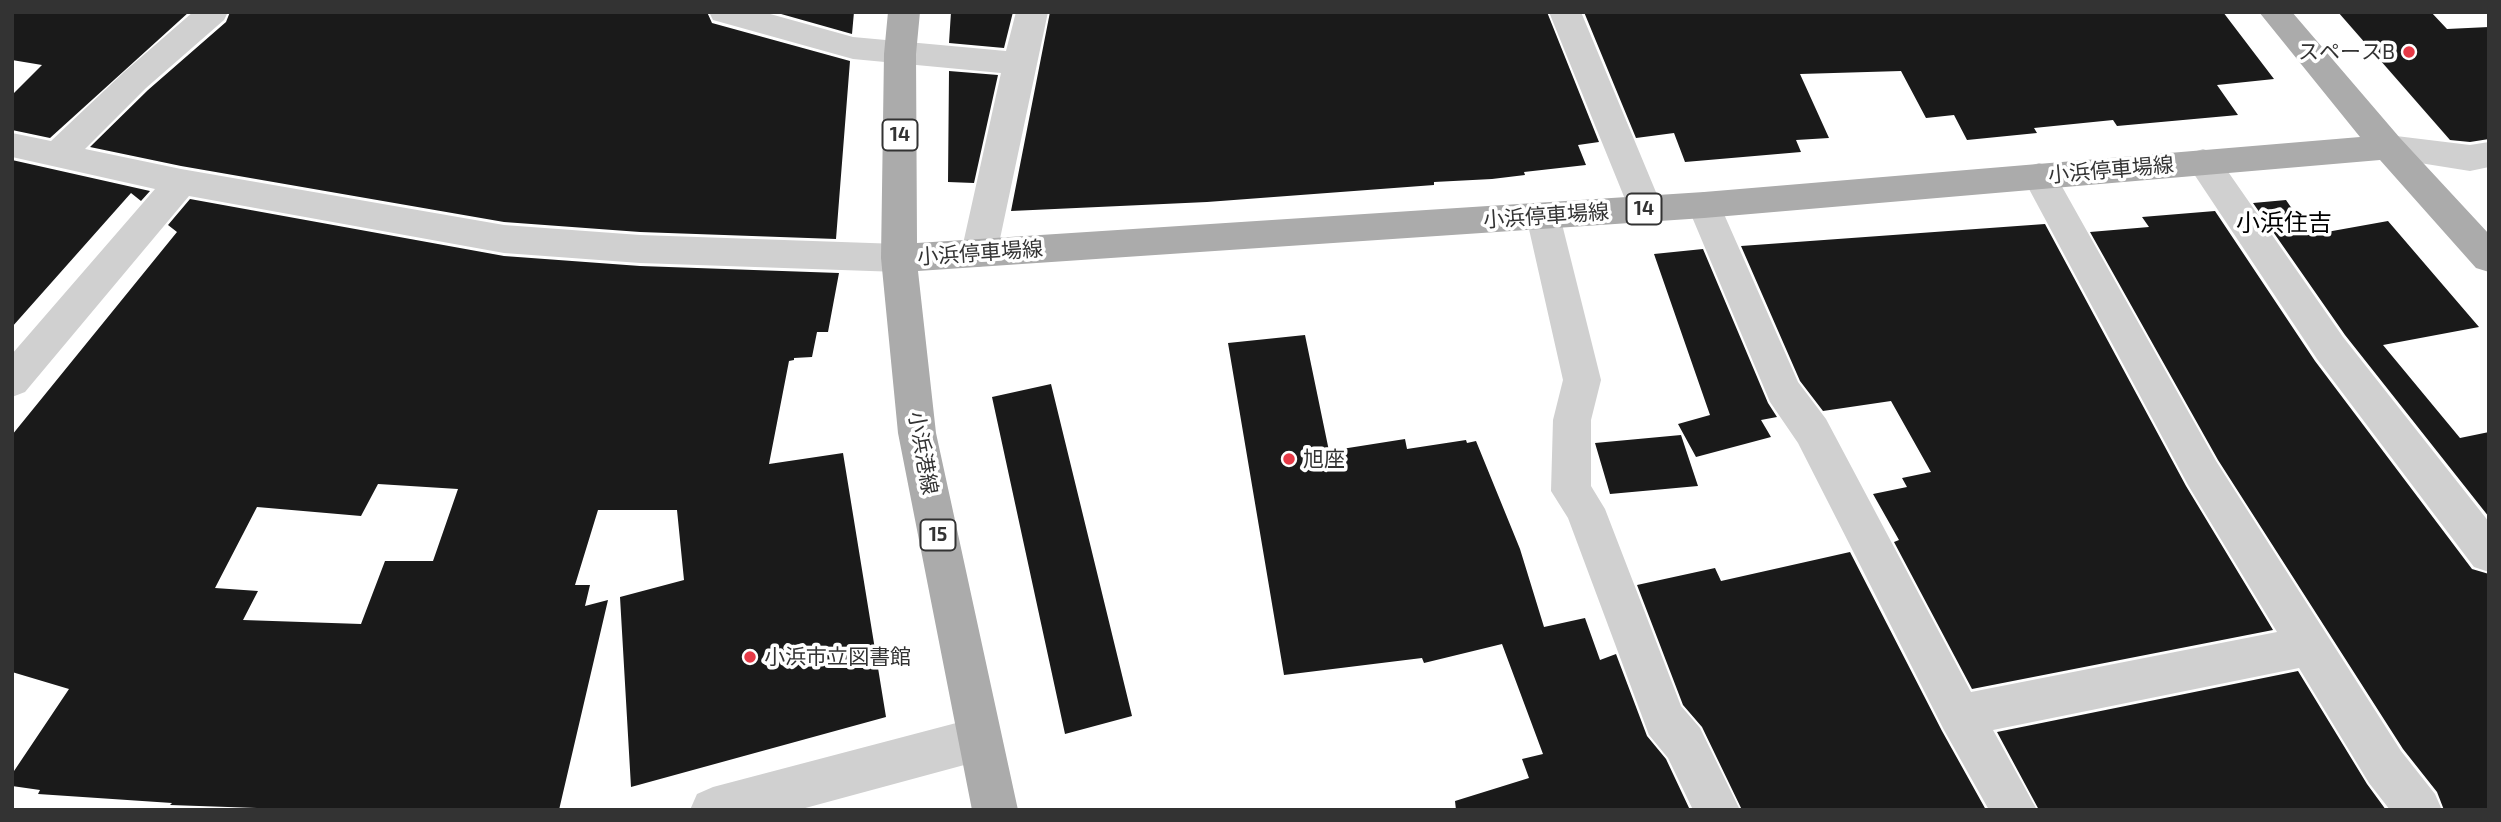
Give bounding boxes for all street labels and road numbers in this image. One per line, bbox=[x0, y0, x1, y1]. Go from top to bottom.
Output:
road number: 14 bbox=[883, 119, 918, 150]
street label: 小浜停車場線 bbox=[2047, 152, 2175, 188]
road number: 14 bbox=[1626, 194, 1662, 224]
street label: 小浜停車場線 bbox=[1482, 199, 1610, 233]
street label: 小浜停車場線 bbox=[916, 236, 1044, 270]
street label: 小浜港線 bbox=[903, 409, 943, 497]
road number: 15 bbox=[920, 520, 956, 550]

